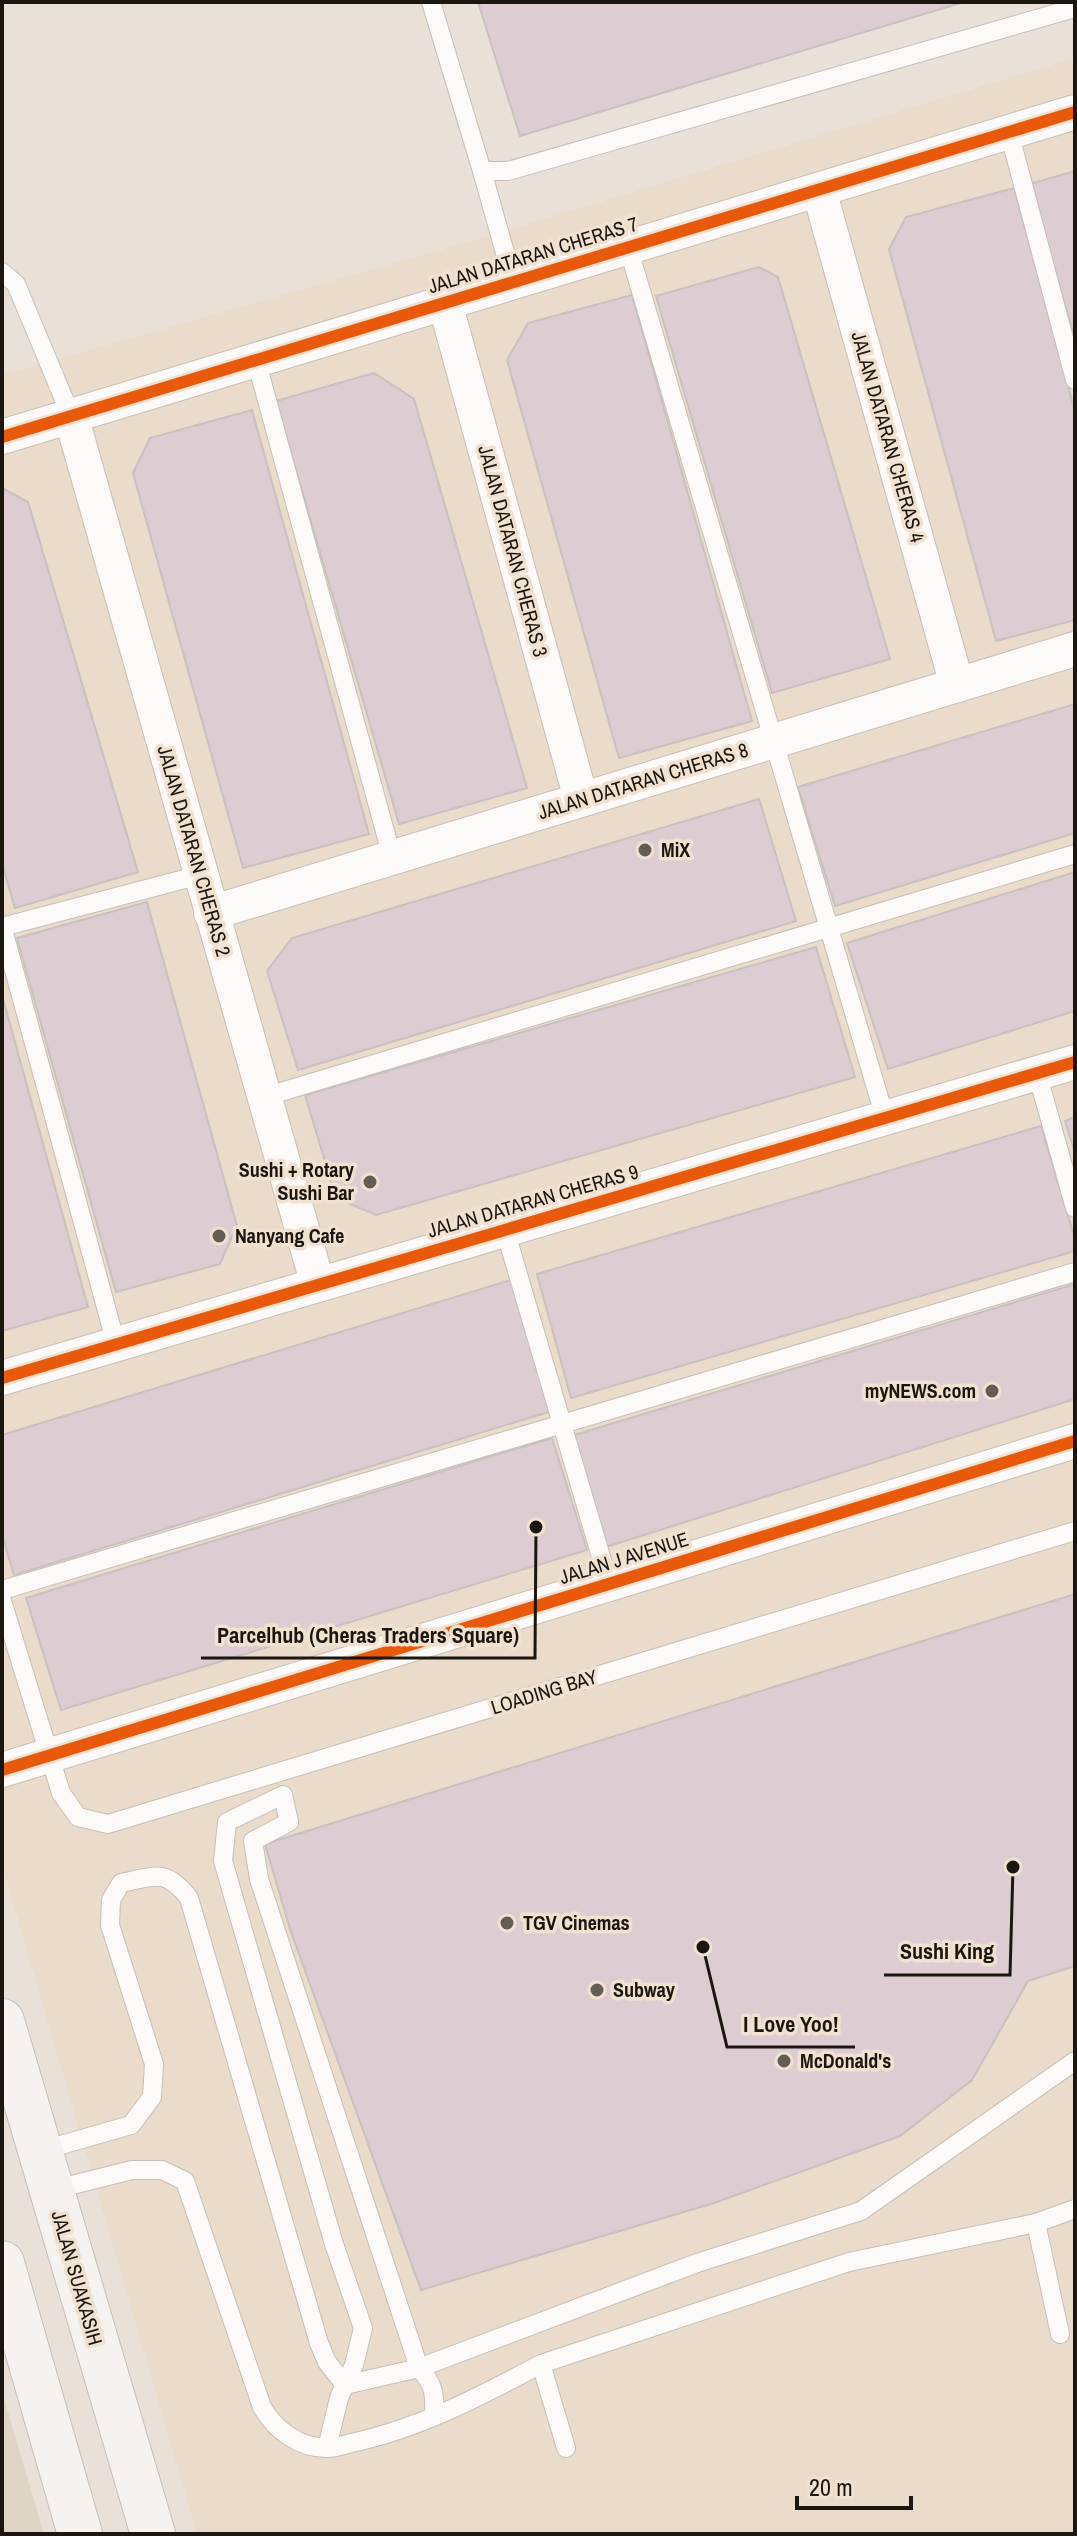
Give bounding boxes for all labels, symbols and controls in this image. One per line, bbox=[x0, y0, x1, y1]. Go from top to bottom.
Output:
street label: JALAN DATARAN CHERAS 7 bbox=[425, 210, 641, 299]
street label: JALAN DATARAN CHERAS 4 bbox=[845, 328, 932, 545]
street label: JALAN DATARAN CHERAS 3 bbox=[472, 442, 555, 660]
street label: JALAN DATARAN CHERAS 8 bbox=[535, 736, 751, 825]
street label: JALAN DATARAN CHERAS 2 bbox=[151, 742, 238, 959]
place label: MiX bbox=[661, 836, 690, 863]
marker: MiX bbox=[636, 841, 654, 859]
place label: Sushi + Rotary Sushi Bar bbox=[239, 1156, 355, 1206]
street label: JALAN DATARAN CHERAS 9 bbox=[424, 1157, 641, 1244]
marker: Sushi + Rotary Sushi Bar bbox=[361, 1173, 379, 1191]
place label: Nanyang Cafe bbox=[235, 1222, 344, 1249]
marker: Nanyang Cafe bbox=[210, 1227, 228, 1245]
place label: myNEWS.com bbox=[865, 1377, 976, 1404]
marker: myNEWS.com bbox=[983, 1382, 1001, 1400]
street label: JALAN J AVENUE bbox=[556, 1525, 692, 1590]
callout: Parcelhub (Cheras Traders Square) bbox=[201, 1612, 535, 1658]
text: Parcelhub (Cheras Traders Square) bbox=[217, 1620, 519, 1650]
street label: LOADING BAY bbox=[487, 1663, 600, 1721]
place label: TGV Cinemas bbox=[523, 1909, 630, 1936]
marker: TGV Cinemas bbox=[498, 1914, 516, 1932]
callout: Sushi King bbox=[884, 1929, 1010, 1975]
text: Sushi King bbox=[900, 1936, 994, 1966]
place label: Subway bbox=[613, 1976, 676, 2003]
marker: Subway bbox=[588, 1981, 606, 1999]
callout: I Love Yoo! bbox=[727, 2001, 855, 2047]
text: I Love Yoo! bbox=[743, 2009, 839, 2039]
place label: McDonald's bbox=[800, 2047, 891, 2074]
marker: McDonald's bbox=[775, 2052, 793, 2070]
street label: JALAN SUAKASIH bbox=[45, 2208, 110, 2348]
scale bar bbox=[797, 2460, 911, 2510]
text: 20 m bbox=[809, 2471, 853, 2503]

